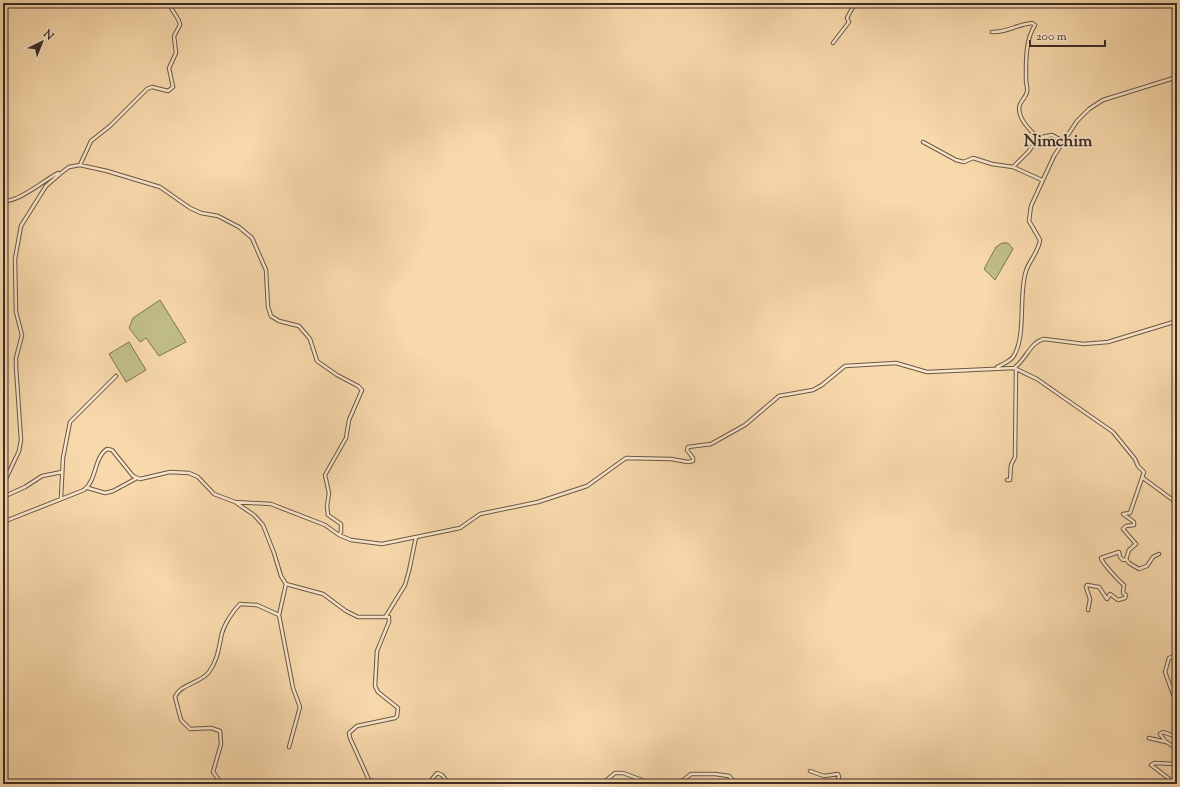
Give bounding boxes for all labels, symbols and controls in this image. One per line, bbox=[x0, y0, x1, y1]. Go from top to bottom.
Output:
north arrow bbox=[22, 22, 62, 62]
scale bar bbox=[1030, 22, 1105, 48]
text: N bbox=[39, 26, 57, 44]
text: 200 m bbox=[1036, 28, 1067, 46]
district label: Nimchim bbox=[1024, 130, 1093, 154]

